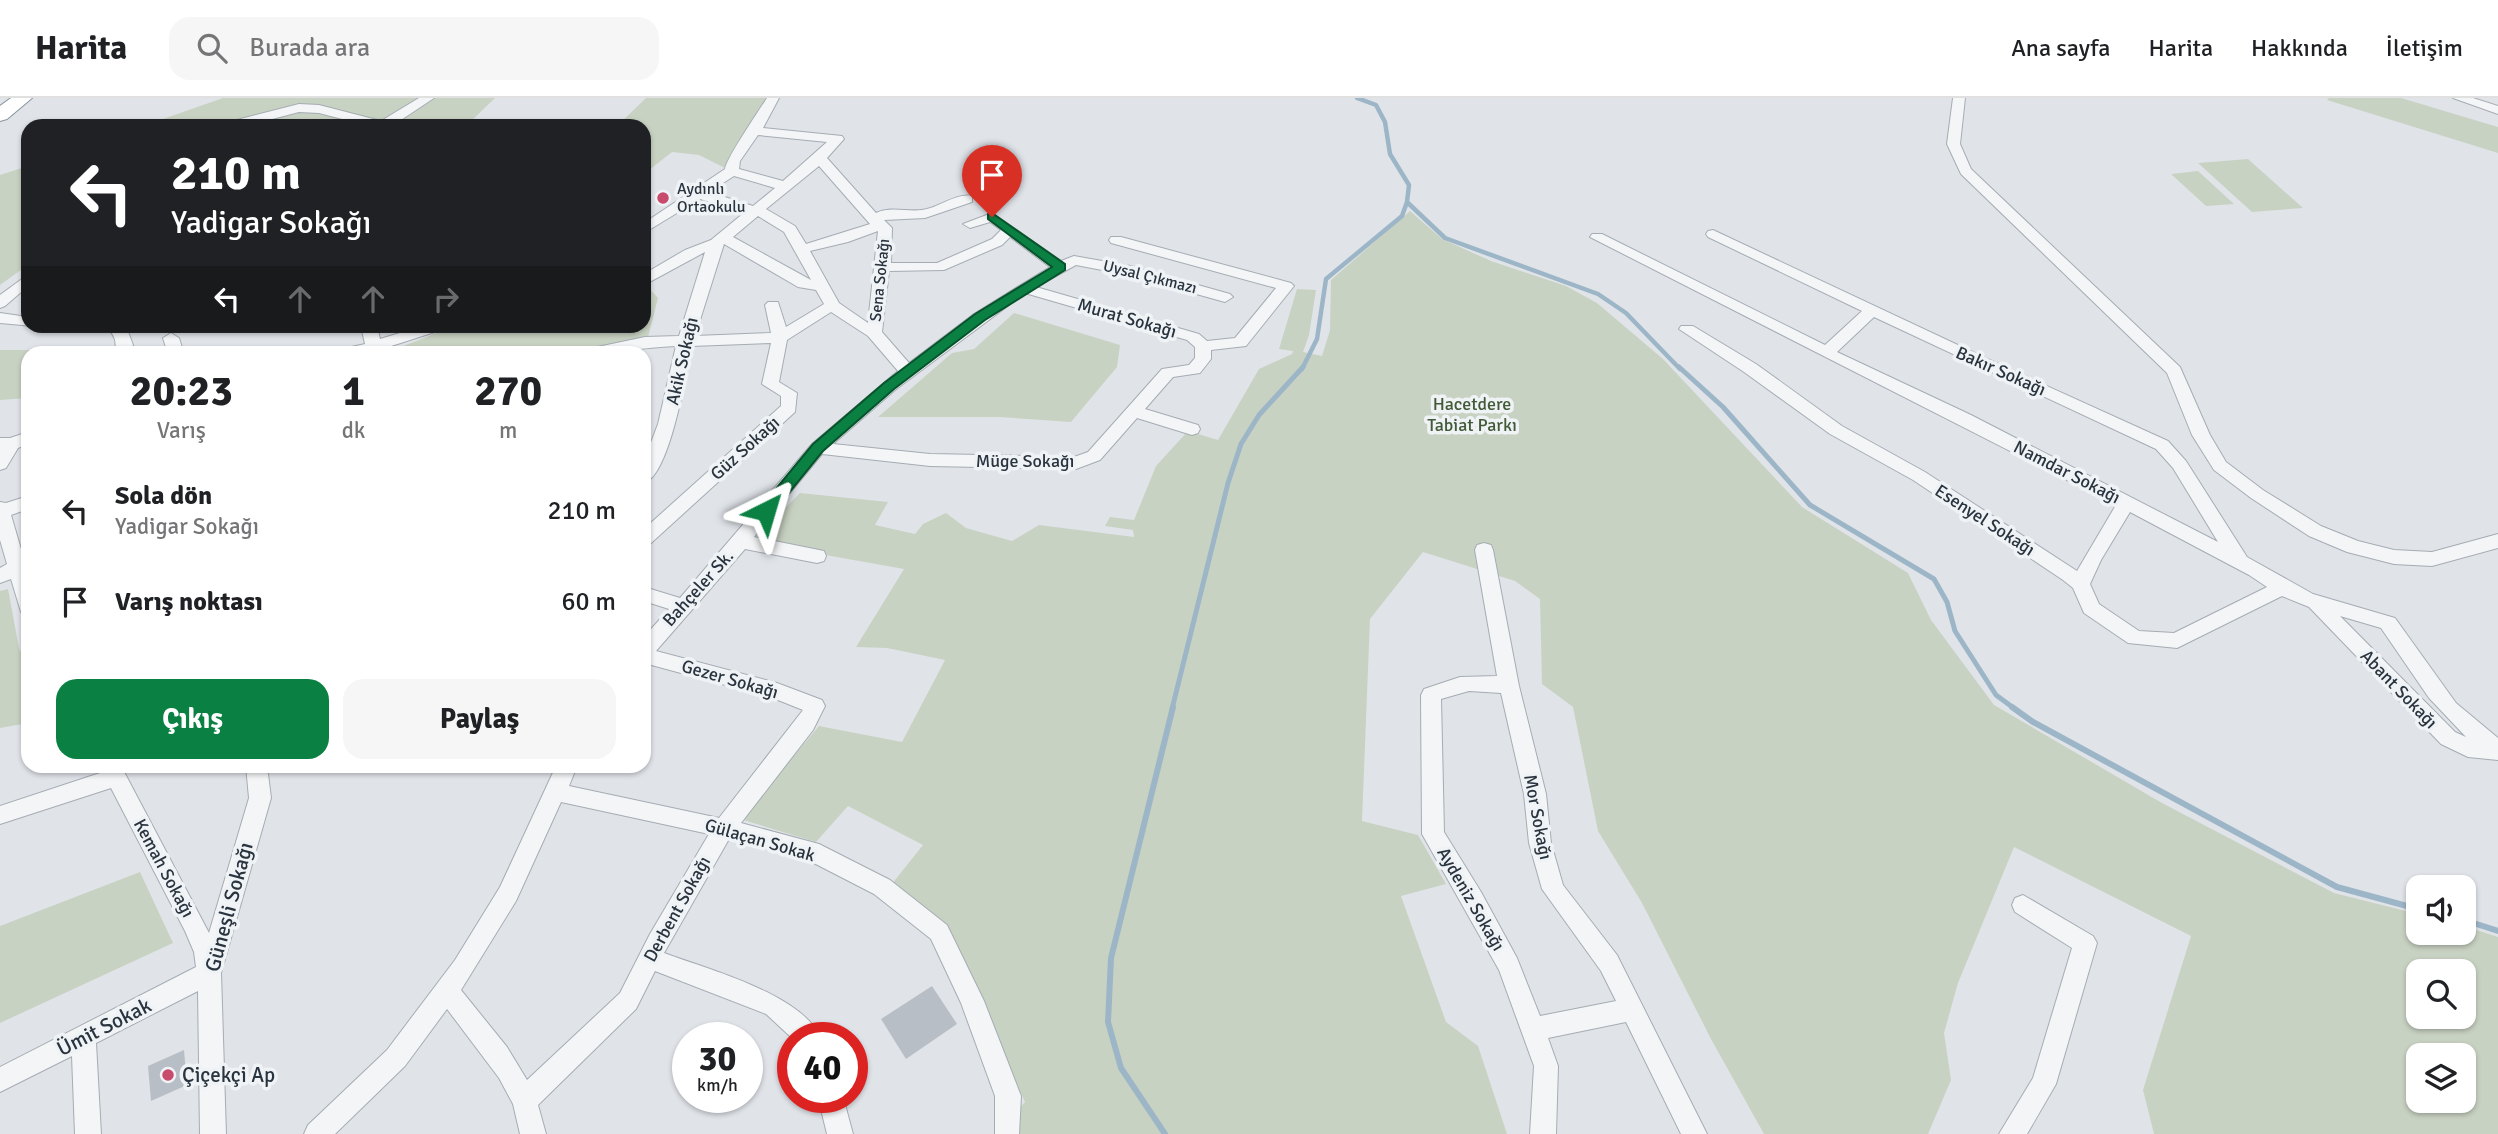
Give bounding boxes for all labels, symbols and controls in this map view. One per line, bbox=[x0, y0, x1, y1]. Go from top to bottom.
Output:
search box bbox=[169, 17, 659, 80]
text: Harita bbox=[35, 28, 127, 69]
icon: search bbox=[193, 29, 231, 67]
text: Burada ara bbox=[249, 32, 370, 64]
text: Ana sayfa bbox=[2011, 33, 2111, 63]
text: Harita bbox=[2149, 33, 2213, 63]
text: Hakkında bbox=[2251, 33, 2348, 63]
text: İletişim bbox=[2386, 33, 2463, 63]
text: 210 m bbox=[171, 143, 301, 203]
pin bbox=[962, 145, 1022, 217]
icon: left bbox=[56, 147, 147, 238]
icon: arrive bbox=[973, 156, 1011, 194]
place label: Aydınlı Ortaokulu bbox=[677, 179, 746, 217]
marker: Aydınlı Ortaokulu bbox=[655, 190, 671, 206]
text: Yadigar Sokağı bbox=[171, 203, 371, 242]
street label: Sena Sokağı bbox=[866, 238, 894, 322]
street label: Uysal Çıkmazı bbox=[1101, 256, 1199, 298]
icon: left bbox=[208, 280, 246, 318]
icon: ahead bbox=[281, 280, 319, 318]
icon: ahead bbox=[354, 280, 392, 318]
icon: right bbox=[427, 280, 465, 318]
street label: Murat Sokağı bbox=[1075, 293, 1179, 343]
street label: Akik Sokağı bbox=[661, 315, 703, 407]
street label: Bakır Sokağı bbox=[1953, 341, 2049, 401]
text: 20:23 bbox=[130, 366, 233, 417]
text: 1 bbox=[342, 366, 365, 417]
text: 270 bbox=[474, 366, 542, 417]
park label: Hacetdere Tabiat Parkı bbox=[1427, 393, 1517, 436]
street label: Güz Sokağı bbox=[706, 411, 784, 485]
text: Varış bbox=[157, 416, 206, 445]
text: dk bbox=[342, 416, 365, 445]
text: m bbox=[499, 416, 517, 445]
street label: Namdar Sokağı bbox=[2010, 436, 2124, 508]
street label: Müge Sokağı bbox=[976, 450, 1074, 472]
position arrow bbox=[729, 474, 803, 548]
street label: Esenyel Sokağı bbox=[1931, 479, 2039, 561]
text: Sola dön bbox=[115, 480, 212, 512]
icon: left bbox=[56, 492, 94, 530]
text: 210 m bbox=[547, 495, 616, 527]
text: Yadigar Sokağı bbox=[115, 512, 259, 541]
street label: Bahçeler Sk. bbox=[658, 545, 738, 631]
icon: arrive bbox=[56, 583, 94, 621]
text: Varış noktası bbox=[115, 586, 263, 618]
text: 60 m bbox=[561, 586, 616, 618]
street label: Abant Sokağı bbox=[2356, 645, 2442, 733]
street label: Gezer Sokağı bbox=[679, 655, 781, 703]
button: Çıkış bbox=[56, 679, 329, 759]
button: Paylaş bbox=[343, 679, 616, 759]
street label: Mor Sokağı bbox=[1519, 773, 1557, 861]
street label: Gülaçan Sokak bbox=[702, 814, 818, 866]
street label: Kemah Sokağı bbox=[129, 815, 199, 921]
street label: Güneşli Sokağı bbox=[199, 839, 259, 975]
street label: Aydeniz Sokağı bbox=[1432, 843, 1510, 955]
street label: Derbent Sokağı bbox=[639, 852, 715, 966]
map controls bbox=[2406, 875, 2476, 1113]
button: sound bbox=[2406, 875, 2476, 945]
button: search bbox=[2406, 959, 2476, 1029]
street label: Ümit Sokak bbox=[52, 992, 156, 1062]
speed limit sign: 40 bbox=[777, 1022, 868, 1113]
text: 30 bbox=[699, 1037, 736, 1080]
button: layers bbox=[2406, 1043, 2476, 1113]
place label: Çiçekçi Ap bbox=[182, 1062, 275, 1088]
marker: Çiçekçi Ap bbox=[160, 1067, 176, 1083]
text: km/h bbox=[697, 1074, 738, 1096]

